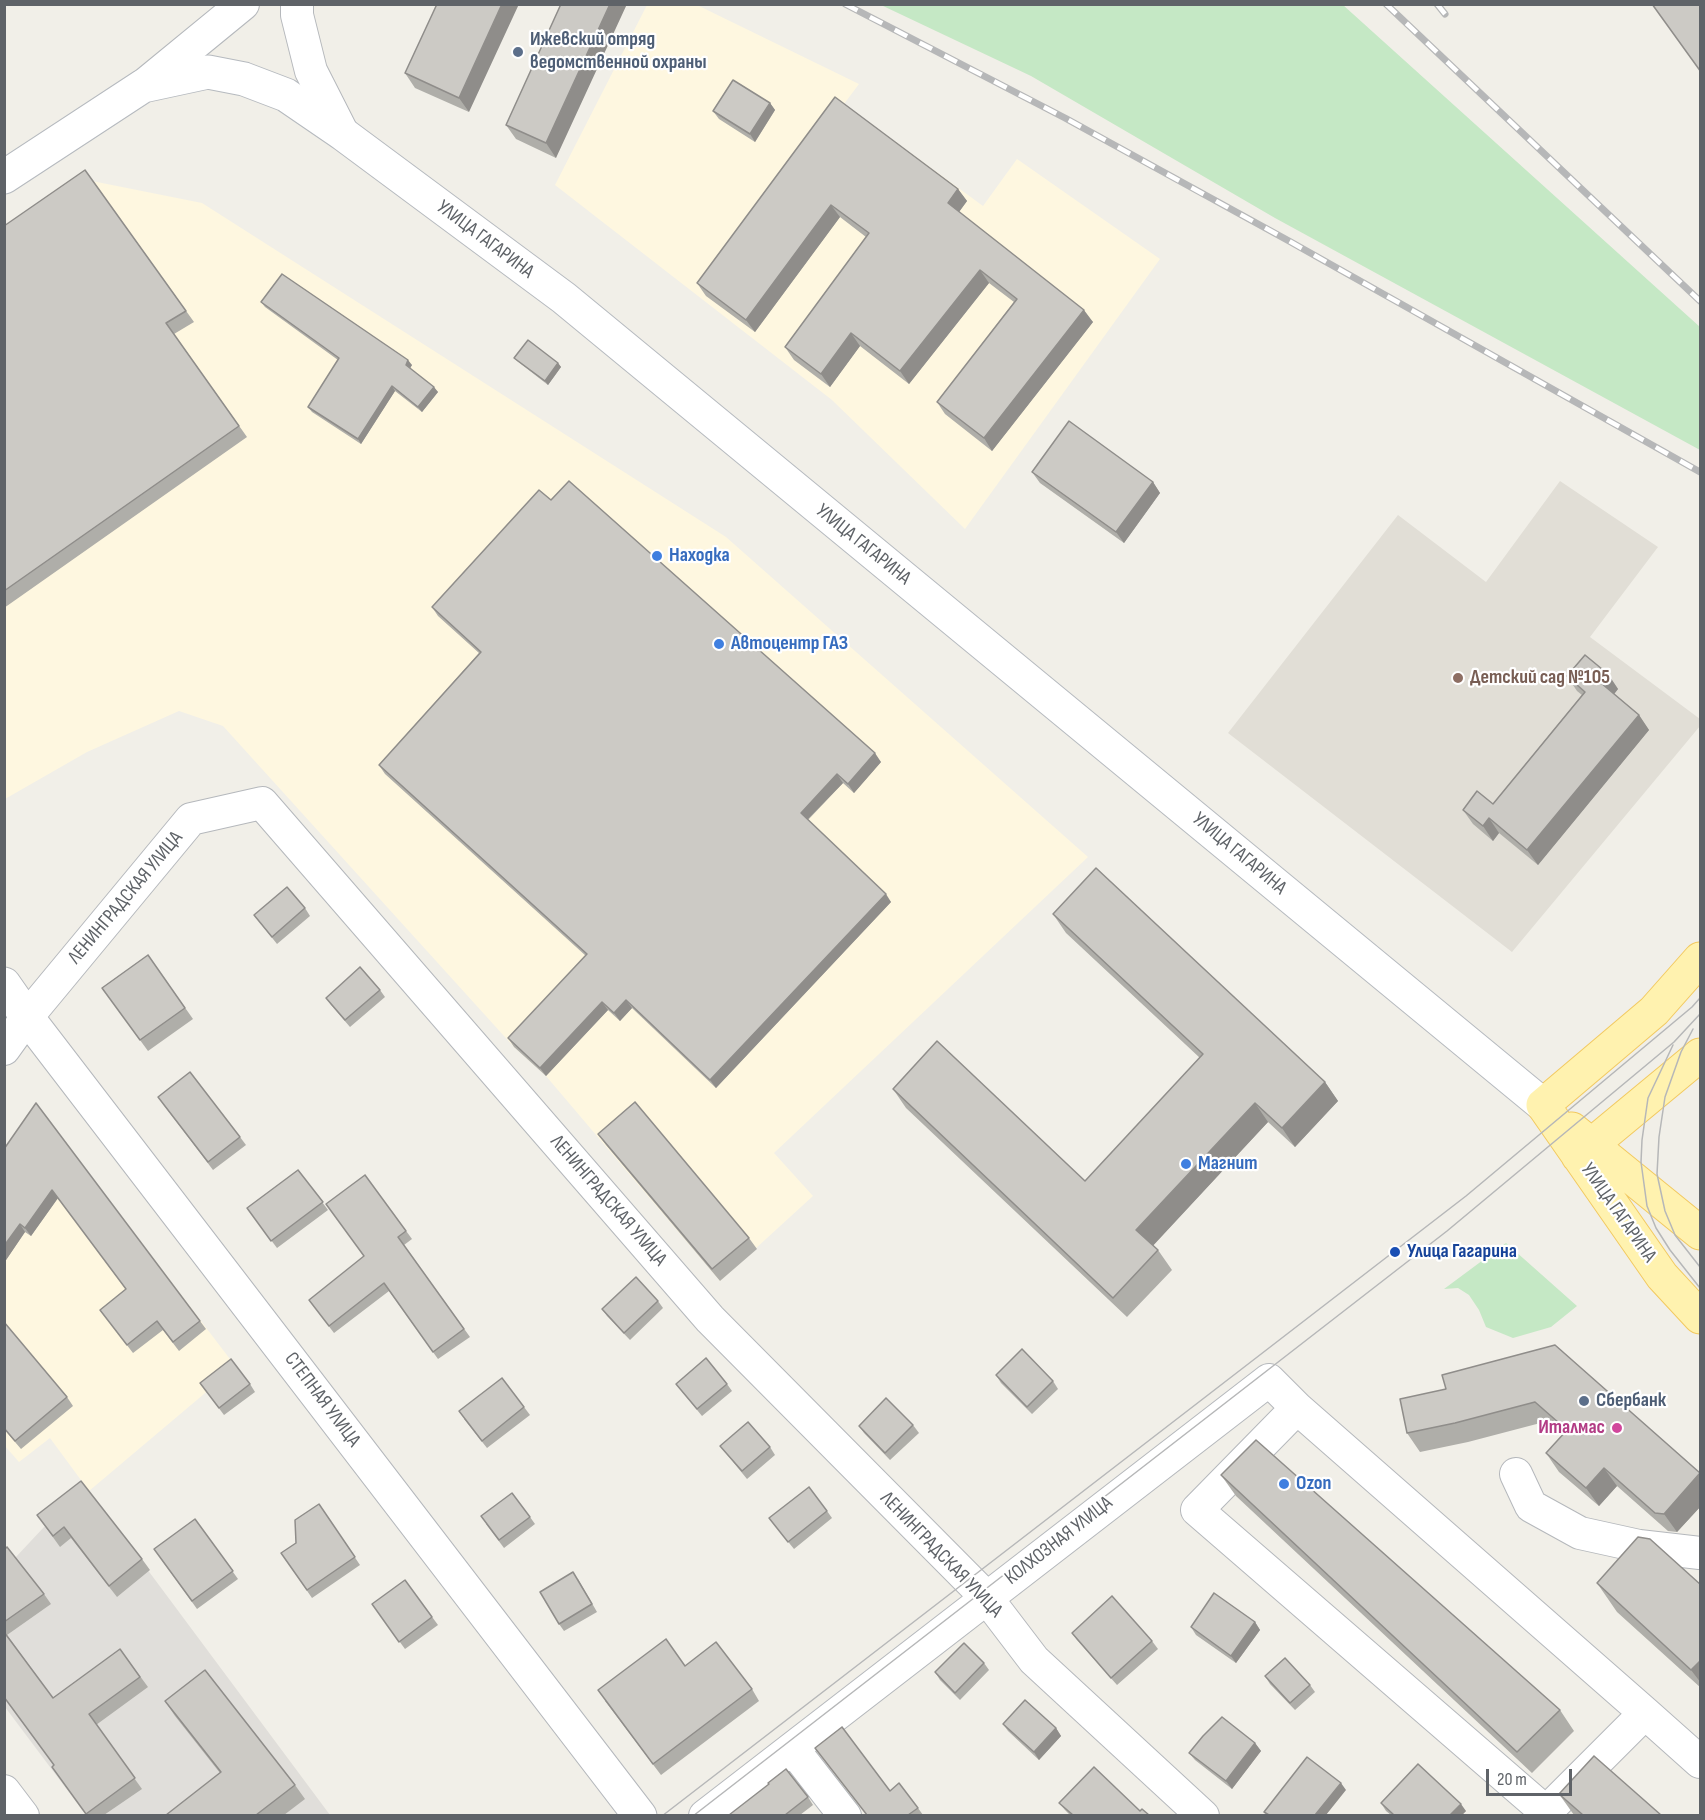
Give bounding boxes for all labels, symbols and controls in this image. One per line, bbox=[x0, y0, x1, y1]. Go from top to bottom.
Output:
place label: Ижевский отряд ведомственной охраны bbox=[530, 28, 707, 75]
marker: Ижевский отряд ведомственной охраны bbox=[511, 45, 525, 59]
street label: УЛИЦА ГАГАРИНА bbox=[432, 196, 538, 284]
street label: УЛИЦА ГАГАРИНА bbox=[811, 499, 915, 591]
place label: Находка bbox=[669, 544, 730, 568]
marker: Находка bbox=[650, 549, 664, 563]
place label: Автоцентр ГАЗ bbox=[731, 632, 848, 656]
marker: Автоцентр ГАЗ bbox=[712, 637, 726, 651]
place label: Детский сад №105 bbox=[1470, 666, 1610, 690]
marker: Детский сад №105 bbox=[1451, 671, 1465, 685]
street label: УЛИЦА ГАГАРИНА bbox=[1187, 808, 1291, 900]
street label: ЛЕНИНГРАДСКАЯ УЛИЦА bbox=[64, 827, 188, 969]
street label: ЛЕНИНГРАДСКАЯ УЛИЦА bbox=[545, 1131, 671, 1271]
place label: Магнит bbox=[1198, 1152, 1257, 1176]
marker: Магнит bbox=[1179, 1157, 1193, 1171]
street label: УЛИЦА ГАГАРИНА bbox=[1575, 1159, 1661, 1267]
place label: Улица Гагарина bbox=[1407, 1240, 1517, 1264]
marker: Улица Гагарина bbox=[1388, 1245, 1402, 1259]
street label: СТЕПНАЯ УЛИЦА bbox=[279, 1348, 365, 1452]
place label: Сбербанк bbox=[1596, 1389, 1666, 1413]
marker: Сбербанк bbox=[1577, 1394, 1591, 1408]
place label: Италмас bbox=[1538, 1416, 1605, 1440]
marker: Италмас bbox=[1610, 1421, 1624, 1435]
place label: Ozon bbox=[1296, 1472, 1331, 1496]
marker: Ozon bbox=[1277, 1477, 1291, 1491]
street label: ЛЕНИНГРАДСКАЯ УЛИЦА bbox=[875, 1487, 1007, 1623]
street label: КОЛХОЗНАЯ УЛИЦА bbox=[1000, 1492, 1118, 1590]
scale bar bbox=[1489, 1757, 1574, 1795]
text: 20 m bbox=[1497, 1769, 1527, 1790]

